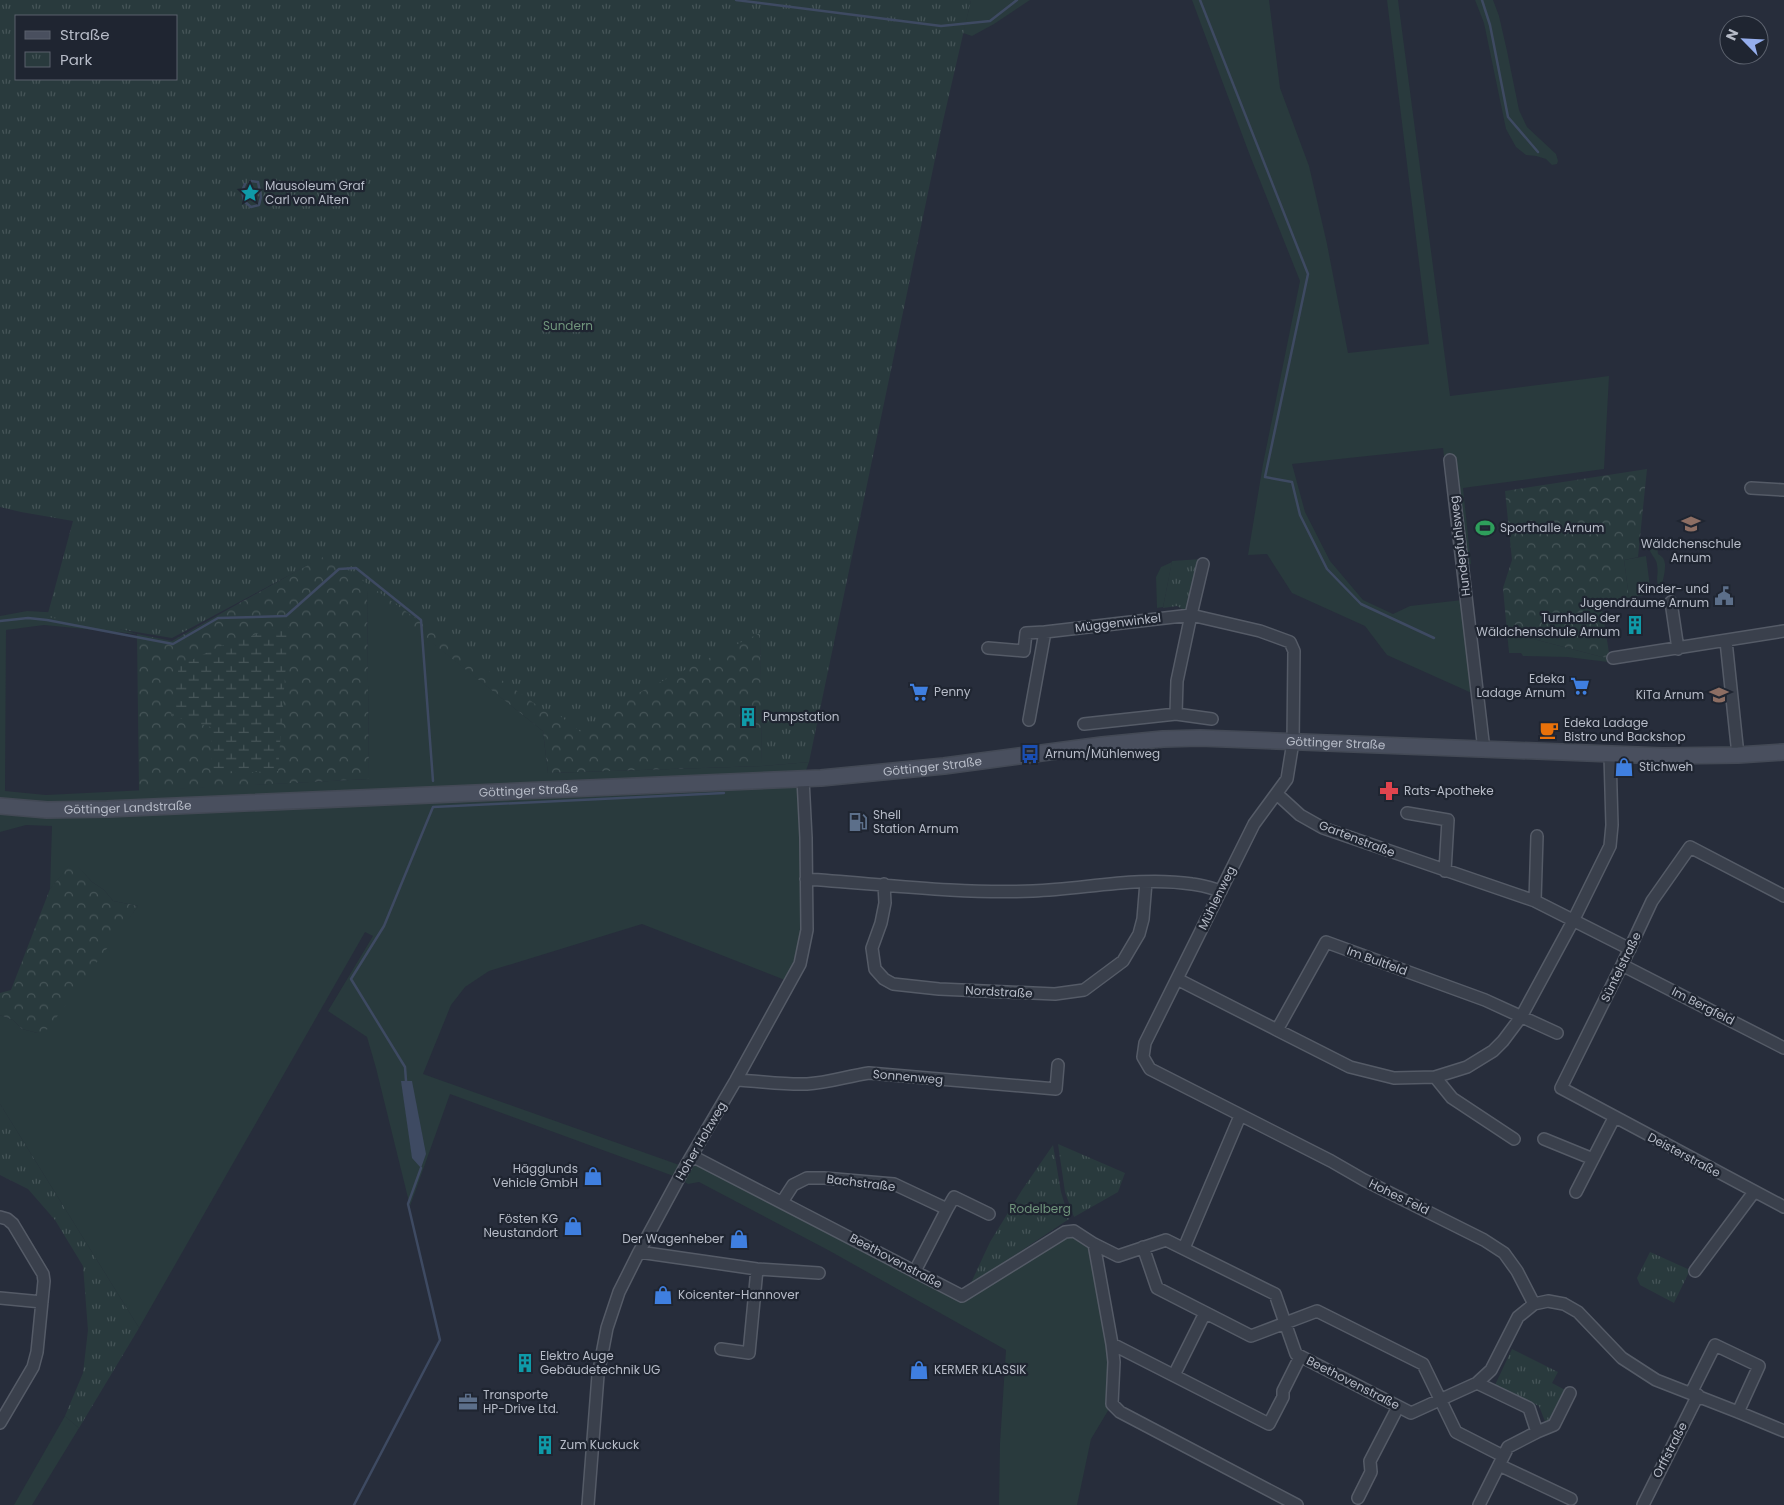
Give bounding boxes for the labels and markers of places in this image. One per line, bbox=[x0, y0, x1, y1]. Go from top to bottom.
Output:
place label: Mausoleum Graf Carl von Alten bbox=[265, 177, 365, 208]
place icon: Mausoleum Graf Carl von Alten bbox=[239, 182, 261, 204]
school or university icon: Wäldchenschule Arnum bbox=[1680, 513, 1702, 535]
sports icon: Sporthalle Arnum bbox=[1474, 517, 1496, 539]
place label: Sporthalle Arnum bbox=[1500, 519, 1604, 536]
place label: Wäldchenschule Arnum bbox=[1641, 535, 1741, 566]
place label: Kinder- und Jugendräume Arnum bbox=[1580, 580, 1709, 611]
public building icon: Kinder- und Jugendräume Arnum bbox=[1713, 585, 1735, 607]
place label: Turnhalle der Wäldchenschule Arnum bbox=[1476, 609, 1621, 640]
building icon: Turnhalle der Wäldchenschule Arnum bbox=[1624, 614, 1646, 636]
place label: Edeka Ladage Arnum bbox=[1476, 670, 1565, 701]
supermarket icon: Edeka Ladage Arnum bbox=[1569, 675, 1591, 697]
supermarket icon: Penny bbox=[908, 681, 930, 703]
place label: Penny bbox=[934, 683, 971, 700]
school or university icon: KiTa Arnum bbox=[1708, 684, 1730, 706]
place label: KiTa Arnum bbox=[1636, 686, 1704, 703]
building icon: Pumpstation bbox=[737, 706, 759, 728]
place label: Pumpstation bbox=[763, 708, 840, 725]
place label: Edeka Ladage Bistro und Backshop bbox=[1564, 714, 1686, 745]
cafe icon: Edeka Ladage Bistro und Backshop bbox=[1538, 719, 1560, 741]
bus stop icon: Arnum/Mühlenweg bbox=[1019, 743, 1041, 765]
place label: Arnum/Mühlenweg bbox=[1045, 745, 1160, 762]
shop icon: Stichweh bbox=[1613, 756, 1635, 778]
place label: Stichweh bbox=[1639, 758, 1693, 775]
pharmacy icon: Rats-Apotheke bbox=[1378, 780, 1400, 802]
place label: Rats-Apotheke bbox=[1404, 782, 1494, 799]
place label: Shell Station Arnum bbox=[873, 806, 959, 837]
fuel station icon: Shell Station Arnum bbox=[847, 811, 869, 833]
place label: Hägglunds Vehicle GmbH bbox=[493, 1160, 578, 1191]
shop icon: Hägglunds Vehicle GmbH bbox=[582, 1165, 604, 1187]
place label: Fösten KG Neustandort bbox=[483, 1210, 558, 1241]
shop icon: Fösten KG Neustandort bbox=[562, 1215, 584, 1237]
shop icon: Der Wagenheber bbox=[728, 1228, 750, 1250]
place label: Der Wagenheber bbox=[622, 1230, 725, 1247]
shop icon: Koicenter-Hannover bbox=[652, 1284, 674, 1306]
place label: Koicenter-Hannover bbox=[678, 1286, 800, 1303]
place label: Elektro Auge Gebäudetechnik UG bbox=[540, 1347, 660, 1378]
building icon: Elektro Auge Gebäudetechnik UG bbox=[514, 1352, 536, 1374]
shop icon: KERMER KLASSIK bbox=[908, 1359, 930, 1381]
place label: KERMER KLASSIK bbox=[934, 1361, 1026, 1378]
place label: Transporte HP-Drive Ltd. bbox=[483, 1386, 558, 1417]
office icon: Transporte HP-Drive Ltd. bbox=[457, 1391, 479, 1413]
building icon: Zum Kuckuck bbox=[534, 1434, 556, 1456]
place label: Zum Kuckuck bbox=[560, 1436, 640, 1453]

